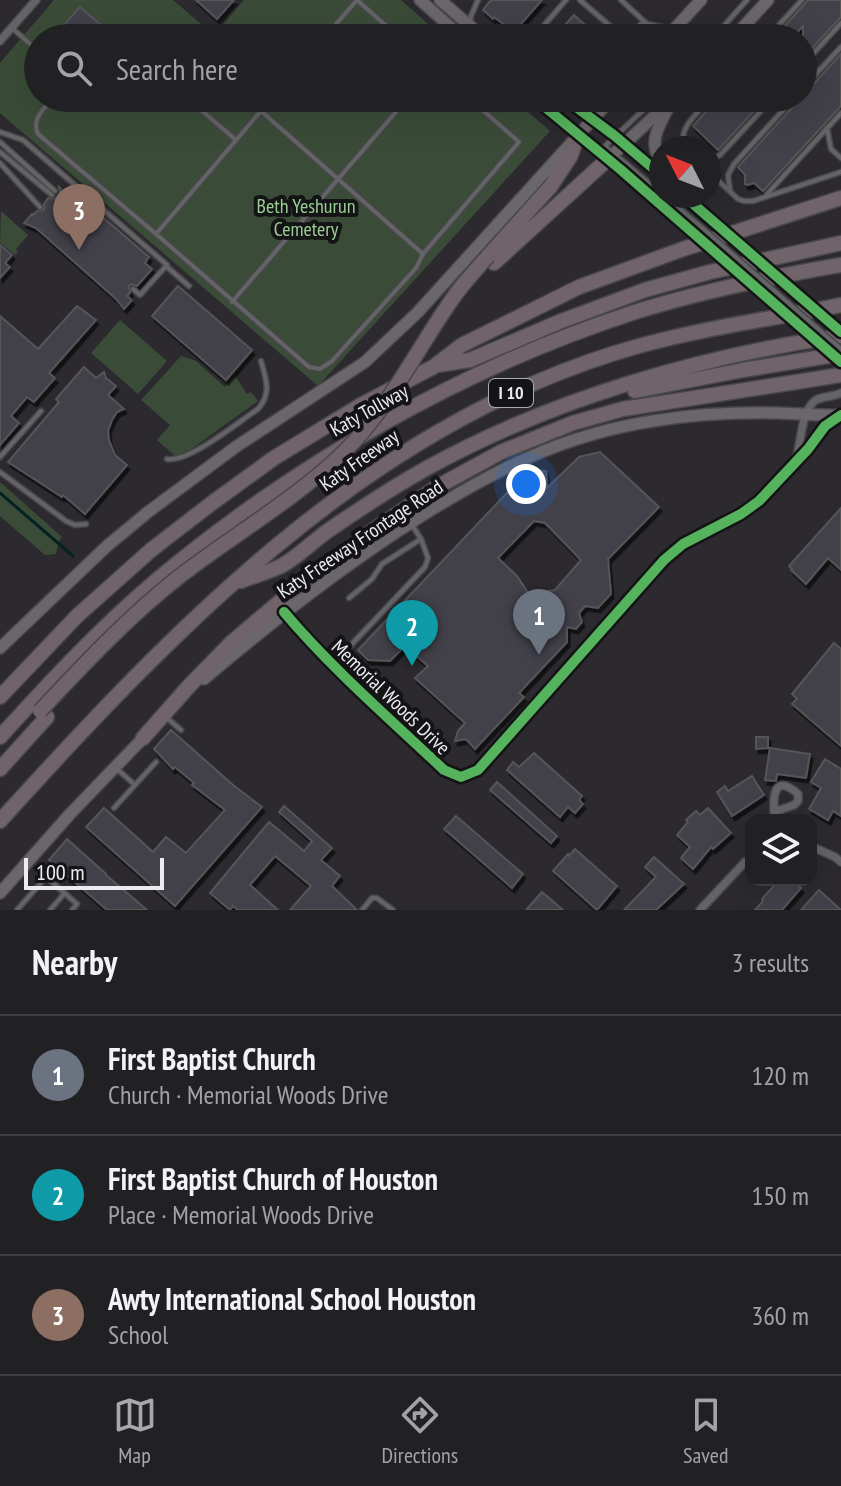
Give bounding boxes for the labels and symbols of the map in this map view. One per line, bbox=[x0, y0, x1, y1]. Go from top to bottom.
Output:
north arrow bbox=[649, 136, 721, 208]
pin: 3 bbox=[53, 184, 105, 250]
park label: Beth Yeshurun Cemetery bbox=[257, 193, 355, 242]
street label: Katy Tollway bbox=[325, 378, 413, 442]
road number: I 10 bbox=[489, 379, 533, 407]
street label: Katy Freeway bbox=[314, 423, 404, 497]
your location bbox=[506, 464, 546, 504]
street label: Katy Freeway Frontage Road bbox=[272, 474, 448, 604]
pin: 1 bbox=[513, 589, 565, 655]
pin: 2 bbox=[386, 600, 438, 666]
street label: Memorial Woods Drive bbox=[326, 634, 456, 760]
scale bar bbox=[24, 854, 164, 890]

